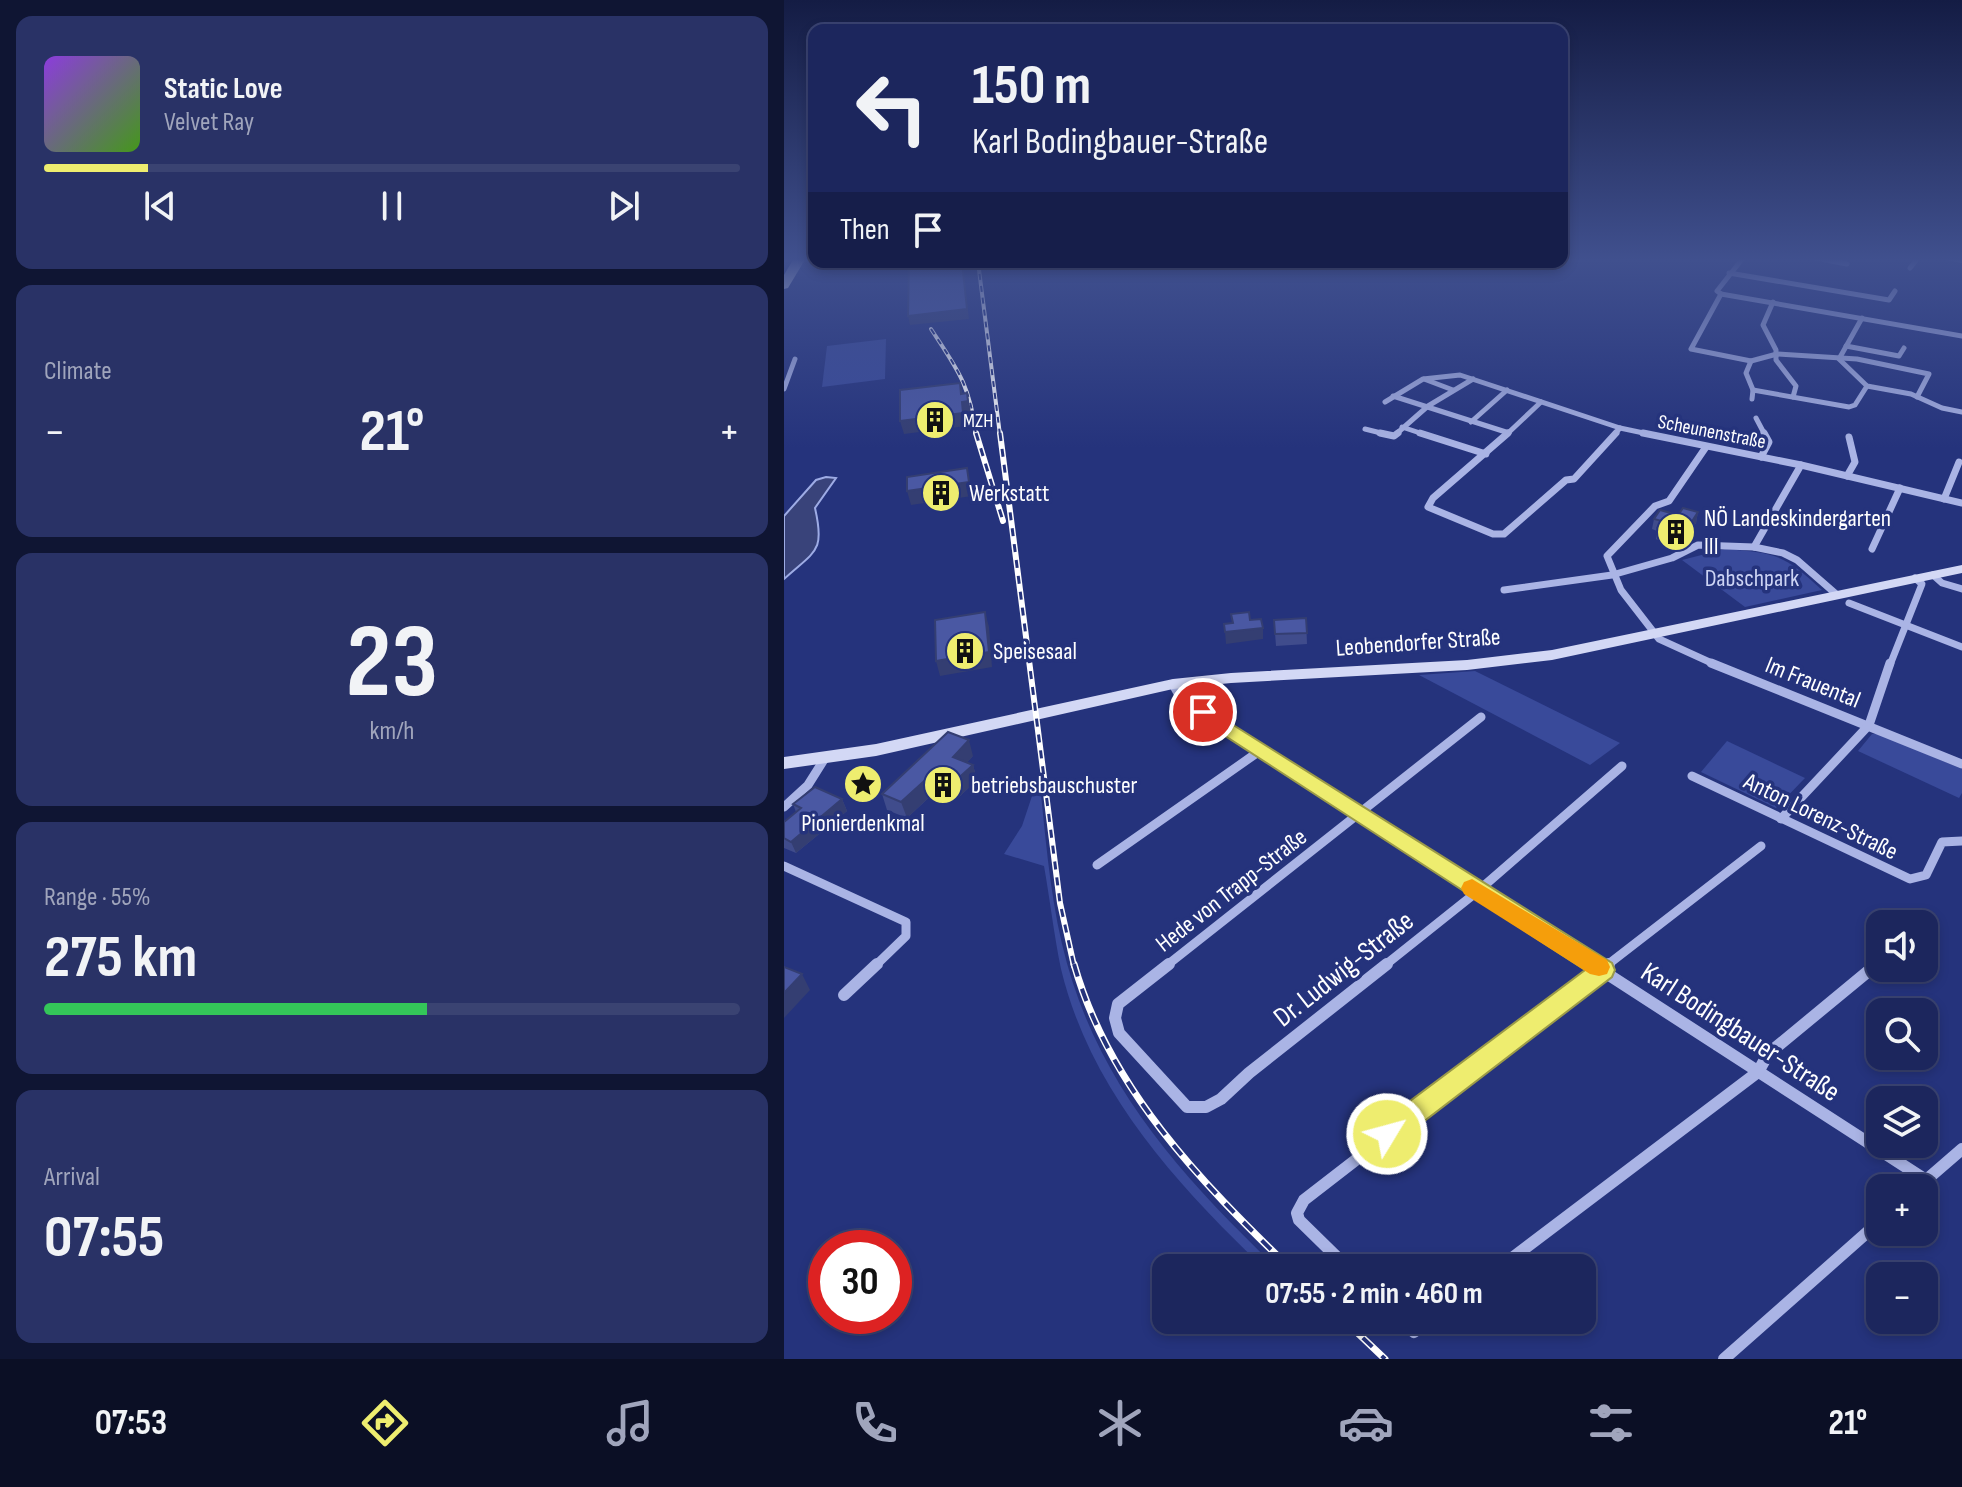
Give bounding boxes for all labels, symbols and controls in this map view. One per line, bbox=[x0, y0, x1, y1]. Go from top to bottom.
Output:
text: 150 m bbox=[972, 53, 1091, 120]
icon: left bbox=[840, 56, 944, 160]
text: Static Love bbox=[164, 71, 283, 107]
text: Velvet Ray bbox=[164, 107, 254, 138]
text: Karl Bodingbauer-Straße bbox=[972, 121, 1268, 164]
icon: previous bbox=[138, 184, 182, 228]
icon: pause bbox=[370, 184, 414, 228]
icon: next bbox=[602, 184, 646, 228]
icon: arrive bbox=[906, 208, 950, 252]
text: Then bbox=[840, 212, 890, 248]
text: Climate bbox=[44, 356, 112, 387]
text: 21° bbox=[359, 396, 425, 468]
building icon: MZH bbox=[914, 399, 956, 441]
text: − bbox=[44, 406, 66, 459]
text: + bbox=[718, 406, 740, 459]
place label: MZH bbox=[963, 409, 993, 433]
street label: Scheunenstraße bbox=[1656, 410, 1768, 454]
building icon: Werkstatt bbox=[920, 472, 962, 514]
place label: Werkstatt bbox=[969, 479, 1049, 508]
place label: NÖ Landeskindergarten III bbox=[1704, 504, 1891, 561]
building icon: NÖ Landeskindergarten III bbox=[1655, 511, 1697, 553]
park label: Dabschpark bbox=[1705, 564, 1799, 593]
text: 23 bbox=[346, 601, 438, 726]
street label: Leobendorfer Straße bbox=[1335, 622, 1501, 663]
building icon: Speisesaal bbox=[944, 630, 986, 672]
place label: Speisesaal bbox=[993, 637, 1077, 666]
street label: Im Frauental bbox=[1761, 650, 1865, 715]
pin bbox=[1169, 678, 1237, 746]
icon: arrive bbox=[1181, 690, 1225, 734]
text: km/h bbox=[370, 716, 414, 747]
place icon: Pionierdenkmal bbox=[842, 763, 884, 805]
building icon: betriebsbauschuster bbox=[922, 764, 964, 806]
street label: Anton Lorenz-Straße bbox=[1738, 766, 1902, 866]
place label: betriebsbauschuster bbox=[971, 771, 1138, 800]
place label: Pionierdenkmal bbox=[801, 809, 925, 838]
street label: Hede von Trapp-Straße bbox=[1150, 822, 1313, 958]
text: Range · 55% bbox=[44, 882, 151, 913]
street label: Dr. Ludwig-Straße bbox=[1267, 904, 1420, 1034]
map controls bbox=[1866, 910, 1938, 1334]
button: sound bbox=[1866, 910, 1938, 982]
text: 275 km bbox=[44, 922, 197, 994]
street label: Karl Bodingbauer-Straße bbox=[1635, 956, 1846, 1109]
button: search bbox=[1866, 998, 1938, 1070]
button: layers bbox=[1866, 1086, 1938, 1158]
position arrow bbox=[1345, 1092, 1429, 1176]
text: Arrival bbox=[44, 1162, 100, 1193]
button: + bbox=[1866, 1174, 1938, 1246]
text: 07:55 bbox=[44, 1202, 164, 1274]
speed limit sign: 30 bbox=[808, 1230, 912, 1334]
button: − bbox=[1866, 1262, 1938, 1334]
text: 07:55 · 2 min · 460 m bbox=[1265, 1276, 1483, 1312]
icon: directions bbox=[357, 1395, 413, 1451]
icon: music bbox=[602, 1395, 658, 1451]
icon: phone bbox=[847, 1395, 903, 1451]
icon: climate bbox=[1092, 1395, 1148, 1451]
icon: car bbox=[1338, 1395, 1394, 1451]
icon: filters bbox=[1583, 1395, 1639, 1451]
text: 07:53 bbox=[95, 1402, 167, 1445]
text: 21° bbox=[1828, 1402, 1867, 1445]

